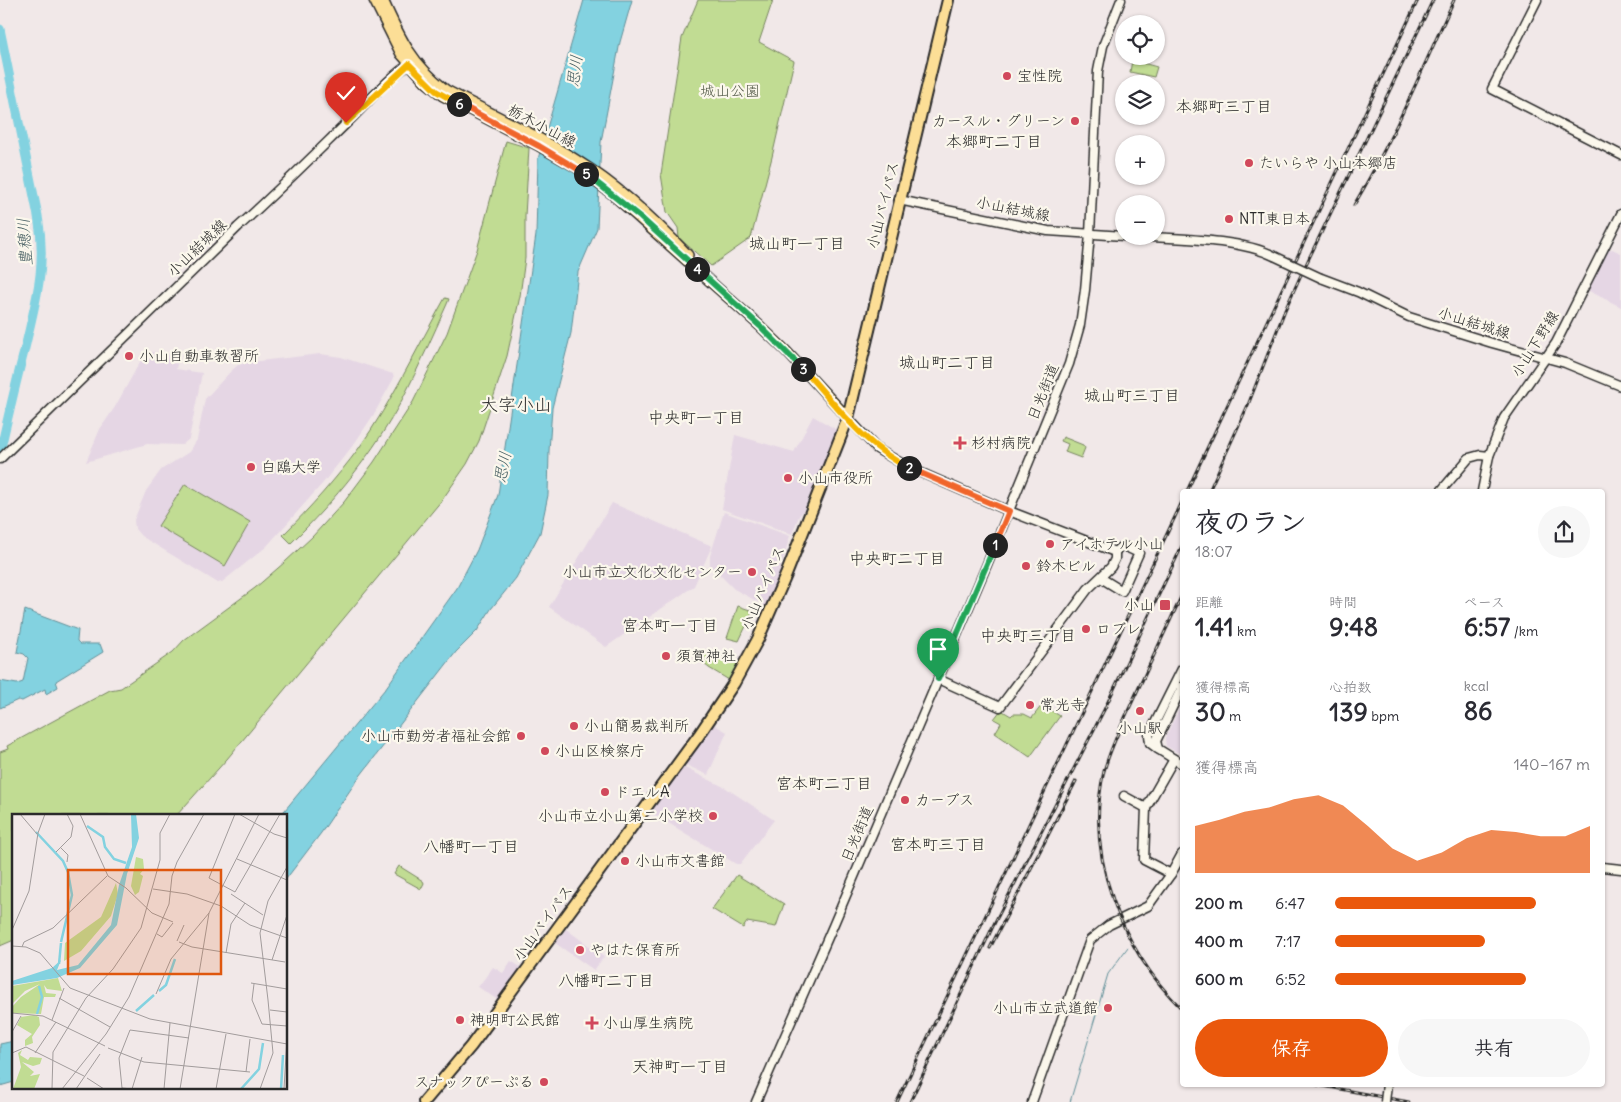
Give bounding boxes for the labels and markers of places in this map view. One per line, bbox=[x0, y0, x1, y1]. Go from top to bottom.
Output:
place label: 宝性院 bbox=[1017, 66, 1062, 85]
marker: 宝性院 bbox=[1001, 70, 1013, 82]
pin bbox=[325, 72, 367, 123]
pin: 6 bbox=[446, 92, 472, 116]
place label: カースル・グリーン bbox=[932, 111, 1065, 130]
marker: カースル・グリーン bbox=[1069, 115, 1081, 127]
place label: たいらや 小山本郷店 bbox=[1259, 153, 1398, 172]
marker: たいらや 小山本郷店 bbox=[1243, 157, 1255, 169]
pin: 5 bbox=[574, 162, 598, 186]
place label: NTT東日本 bbox=[1239, 209, 1310, 228]
marker: NTT東日本 bbox=[1223, 213, 1235, 225]
pin: 4 bbox=[684, 256, 710, 282]
place label: 小山自動車教習所 bbox=[139, 346, 259, 365]
marker: 小山自動車教習所 bbox=[123, 350, 135, 362]
pin: 3 bbox=[790, 356, 816, 382]
place label: 杉村病院 bbox=[971, 433, 1031, 452]
marker: 杉村病院 bbox=[953, 436, 967, 450]
pin: 2 bbox=[896, 456, 922, 480]
place label: 白鴎大学 bbox=[261, 457, 321, 476]
marker: 白鴎大学 bbox=[245, 461, 257, 473]
place label: 小山市役所 bbox=[798, 468, 873, 487]
marker: 小山市役所 bbox=[782, 472, 794, 484]
pin: 1 bbox=[982, 532, 1008, 558]
place label: アイホテル小山 bbox=[1060, 534, 1164, 553]
marker: アイホテル小山 bbox=[1044, 538, 1056, 550]
place label: 鈴木ビル bbox=[1036, 556, 1096, 575]
marker: 鈴木ビル bbox=[1020, 560, 1032, 572]
place label: 小山市立文化文化センター bbox=[563, 562, 742, 581]
marker: 小山市立文化文化センター bbox=[746, 566, 758, 578]
place label: 小山 bbox=[1124, 595, 1154, 614]
marker: 小山 bbox=[1158, 598, 1172, 612]
place label: ロブレ bbox=[1096, 619, 1141, 638]
marker: ロブレ bbox=[1080, 623, 1092, 635]
pin bbox=[917, 628, 959, 679]
place label: 須賀神社 bbox=[676, 646, 736, 665]
marker: 須賀神社 bbox=[660, 650, 672, 662]
place label: 常光寺 bbox=[1040, 695, 1085, 714]
marker: 常光寺 bbox=[1024, 699, 1036, 711]
marker: 小山駅 bbox=[1134, 705, 1146, 717]
place label: 小山簡易裁判所 bbox=[584, 716, 689, 735]
place label: 小山駅 bbox=[1117, 718, 1163, 737]
marker: 小山簡易裁判所 bbox=[568, 720, 580, 732]
place label: 小山市勤労者福祉会館 bbox=[361, 726, 511, 745]
marker: 小山市勤労者福祉会館 bbox=[515, 730, 527, 742]
place label: 小山区検察庁 bbox=[555, 741, 645, 760]
marker: 小山区検察庁 bbox=[539, 745, 551, 757]
place label: ドエルA bbox=[615, 782, 670, 801]
marker: ドエルA bbox=[599, 786, 611, 798]
place label: カーブス bbox=[915, 790, 974, 809]
marker: カーブス bbox=[899, 794, 911, 806]
place label: 小山市立小山第二小学校 bbox=[538, 806, 703, 825]
marker: 小山市立小山第二小学校 bbox=[707, 810, 719, 822]
place label: 小山市文書館 bbox=[635, 851, 725, 870]
marker: 小山市文書館 bbox=[619, 855, 631, 867]
place label: やはた保育所 bbox=[590, 940, 680, 959]
marker: やはた保育所 bbox=[574, 944, 586, 956]
place label: 小山市立武道館 bbox=[993, 998, 1098, 1017]
marker: 小山市立武道館 bbox=[1102, 1002, 1114, 1014]
place label: 神明町公民館 bbox=[470, 1010, 560, 1029]
place label: 小山厚生病院 bbox=[603, 1013, 693, 1032]
marker: 神明町公民館 bbox=[454, 1014, 466, 1026]
marker: 小山厚生病院 bbox=[585, 1016, 599, 1030]
place label: スナックぴーぷる bbox=[414, 1072, 534, 1091]
marker: スナックぴーぷる bbox=[538, 1076, 550, 1088]

